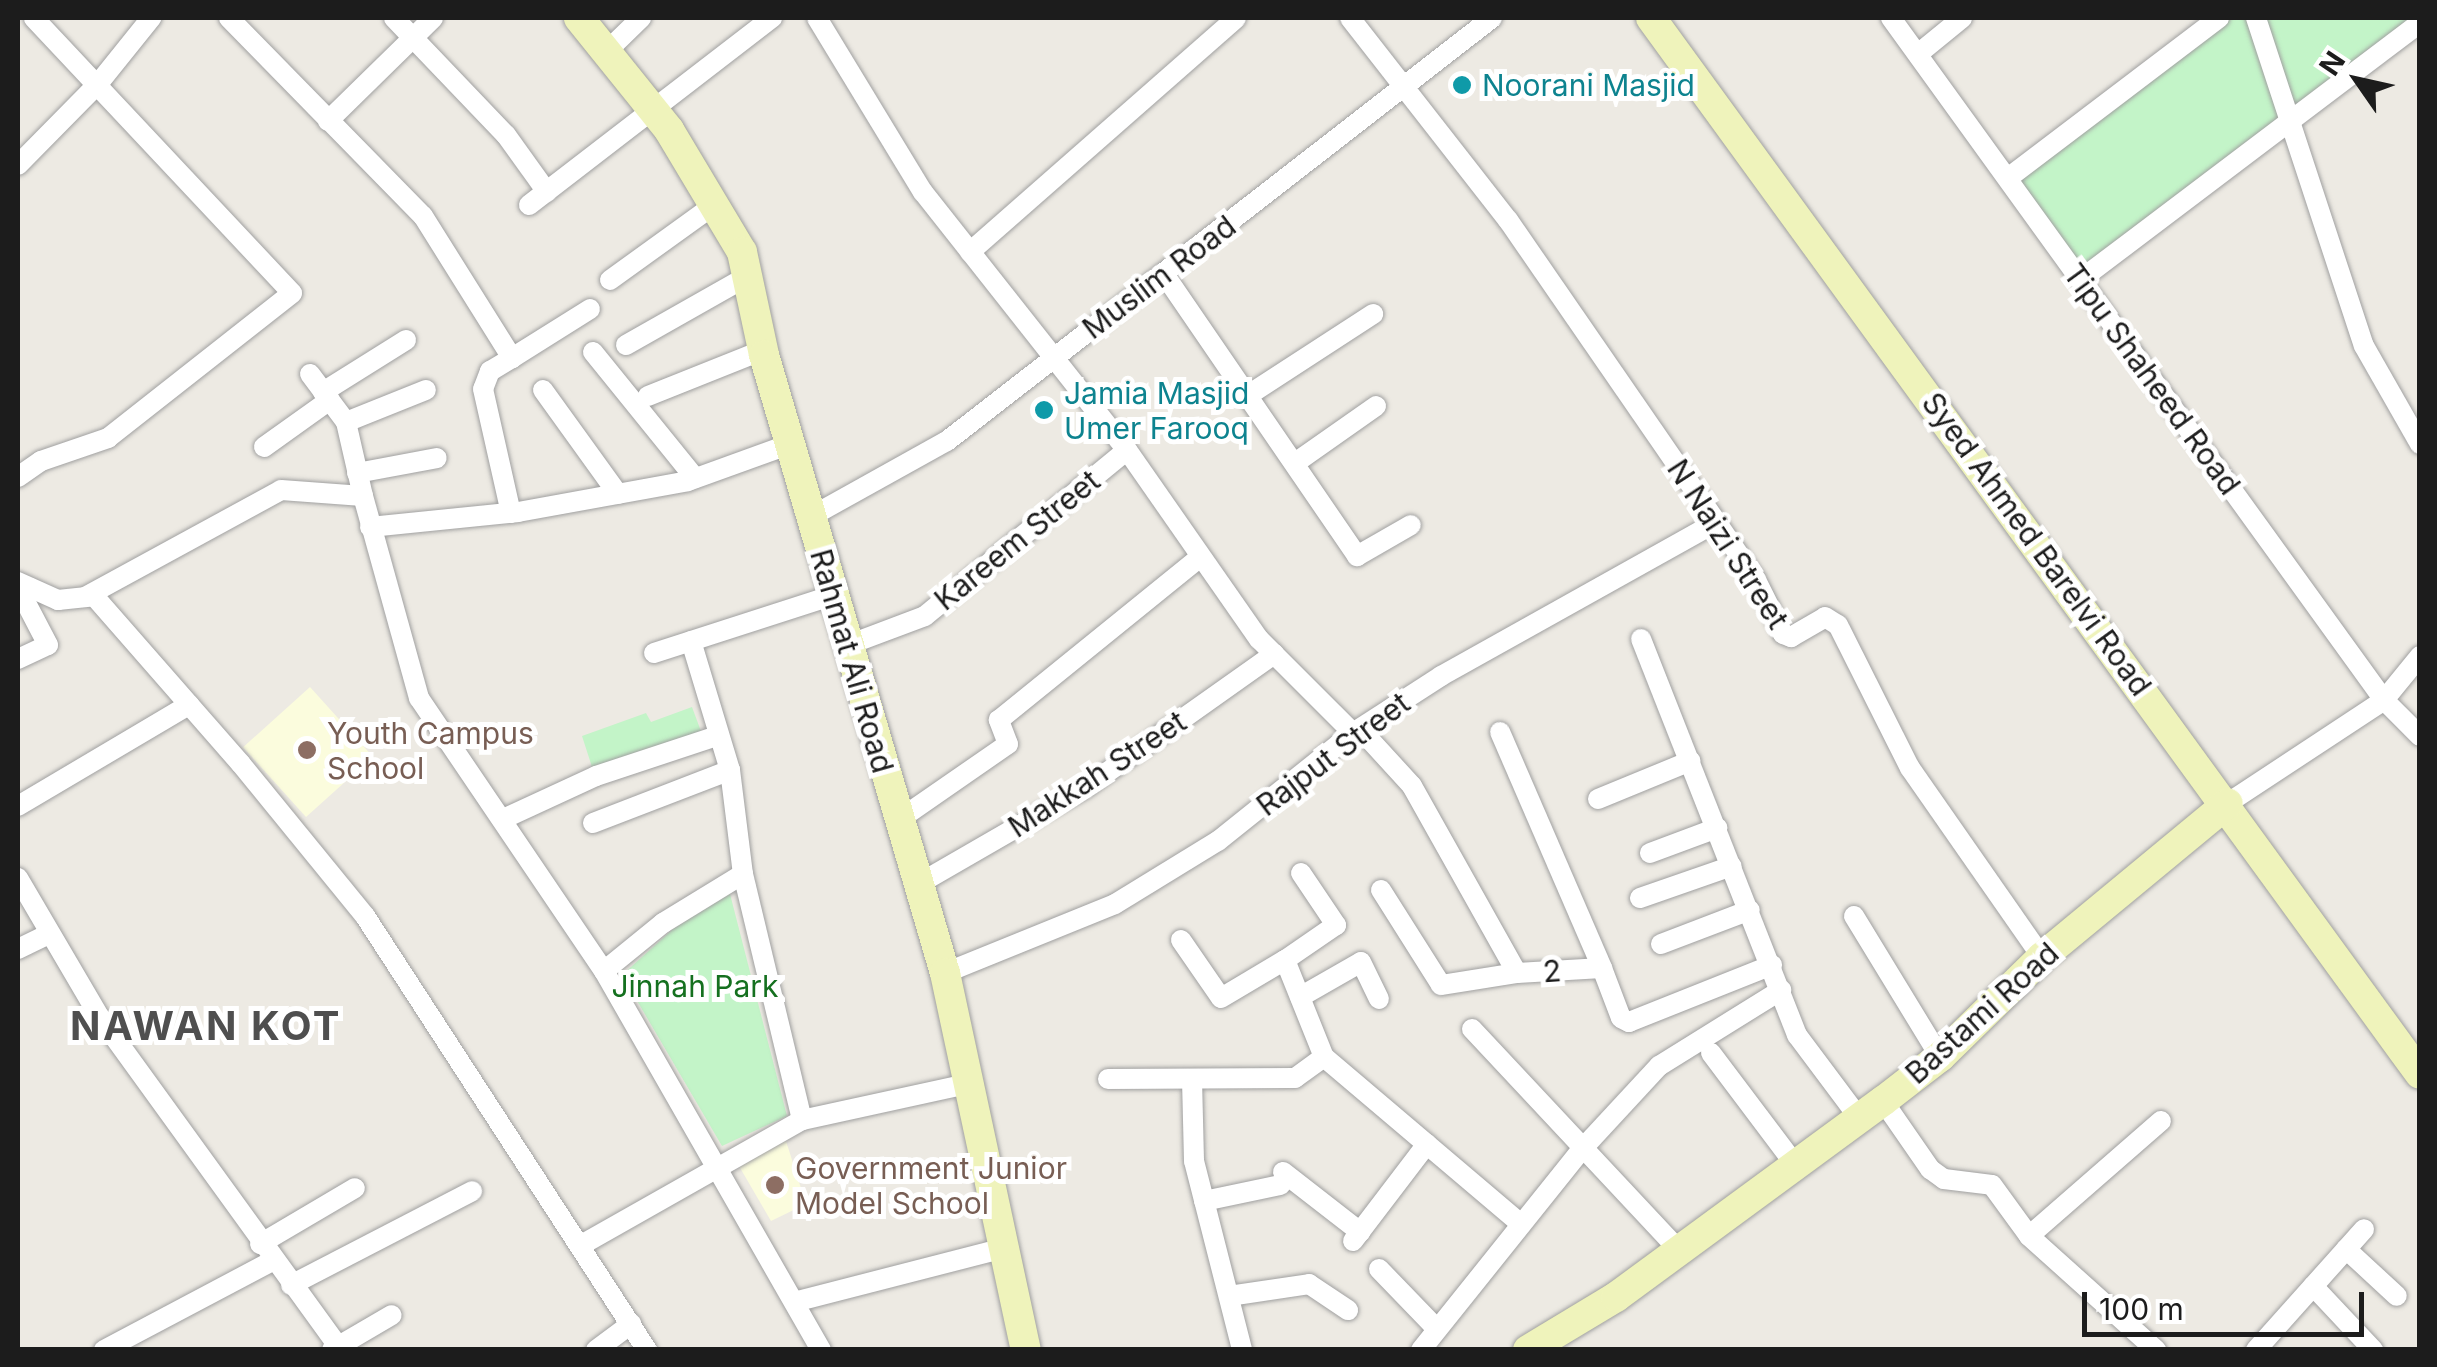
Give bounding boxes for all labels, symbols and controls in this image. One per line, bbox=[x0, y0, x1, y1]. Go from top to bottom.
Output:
north arrow bbox=[2307, 30, 2407, 130]
text: N bbox=[2312, 45, 2352, 82]
place label: Noorani Masjid bbox=[1482, 67, 1695, 103]
marker: Noorani Masjid bbox=[1451, 74, 1473, 96]
street label: Muslim Road bbox=[1075, 208, 1243, 346]
street label: Tipu Shaheed Road bbox=[2056, 256, 2248, 502]
place label: Jamia Masjid Umer Farooq bbox=[1064, 375, 1249, 446]
street label: Syed Ahmed Barelvi Road bbox=[1915, 385, 2159, 703]
marker: Jamia Masjid Umer Farooq bbox=[1033, 399, 1055, 421]
street label: N Naizi Street bbox=[1660, 453, 1796, 635]
street label: Kareem Street bbox=[927, 462, 1107, 618]
street label: Rahmat Ali Road bbox=[803, 545, 901, 777]
street label: Rajput Street bbox=[1249, 685, 1417, 823]
street label: Makkah Street bbox=[1001, 703, 1193, 845]
place label: Youth Campus School bbox=[327, 715, 534, 786]
marker: Youth Campus School bbox=[296, 739, 318, 761]
street label: Bastami Road bbox=[1898, 935, 2066, 1091]
street label: 2 bbox=[1542, 952, 1562, 990]
park label: Jinnah Park bbox=[611, 968, 779, 1004]
district label: NAWAN KOT bbox=[70, 1002, 342, 1050]
place label: Government Junior Model School bbox=[795, 1150, 1067, 1220]
marker: Government Junior Model School bbox=[764, 1174, 786, 1196]
scale bar bbox=[2087, 1272, 2370, 1334]
text: 100 m bbox=[2099, 1291, 2184, 1327]

